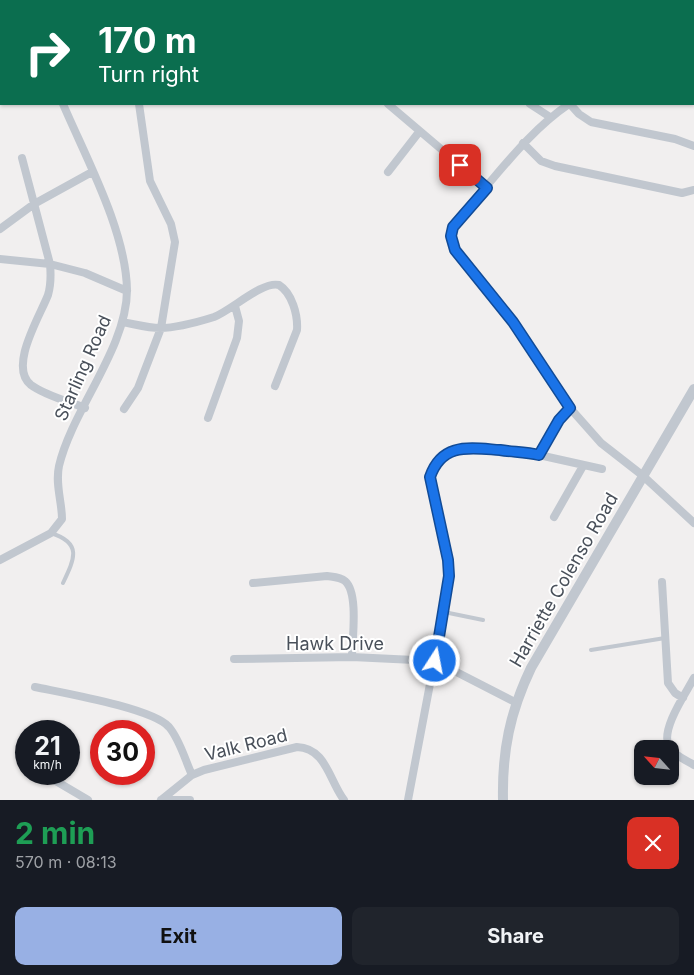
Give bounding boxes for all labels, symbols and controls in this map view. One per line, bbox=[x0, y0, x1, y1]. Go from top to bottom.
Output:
text: 170 m bbox=[98, 19, 197, 61]
icon: right bbox=[15, 20, 80, 85]
text: Turn right bbox=[98, 61, 199, 87]
pin bbox=[439, 144, 481, 186]
icon: arrive bbox=[446, 151, 474, 179]
street label: Starling Road bbox=[50, 312, 115, 424]
street label: Harriette Colenso Road bbox=[505, 489, 622, 670]
street label: Hawk Drive bbox=[286, 633, 384, 654]
position arrow bbox=[408, 634, 460, 686]
speed limit sign: 30 bbox=[90, 720, 155, 785]
street label: Valk Road bbox=[202, 724, 289, 765]
text: 21 bbox=[34, 731, 61, 761]
north arrow bbox=[634, 740, 679, 785]
map controls bbox=[634, 740, 679, 785]
text: km/h bbox=[33, 757, 62, 772]
text: 2 min bbox=[15, 815, 95, 851]
button: close bbox=[627, 817, 679, 869]
text: 570 m · 08:13 bbox=[15, 852, 117, 872]
button: Exit bbox=[15, 907, 342, 965]
button: Share bbox=[352, 907, 679, 965]

